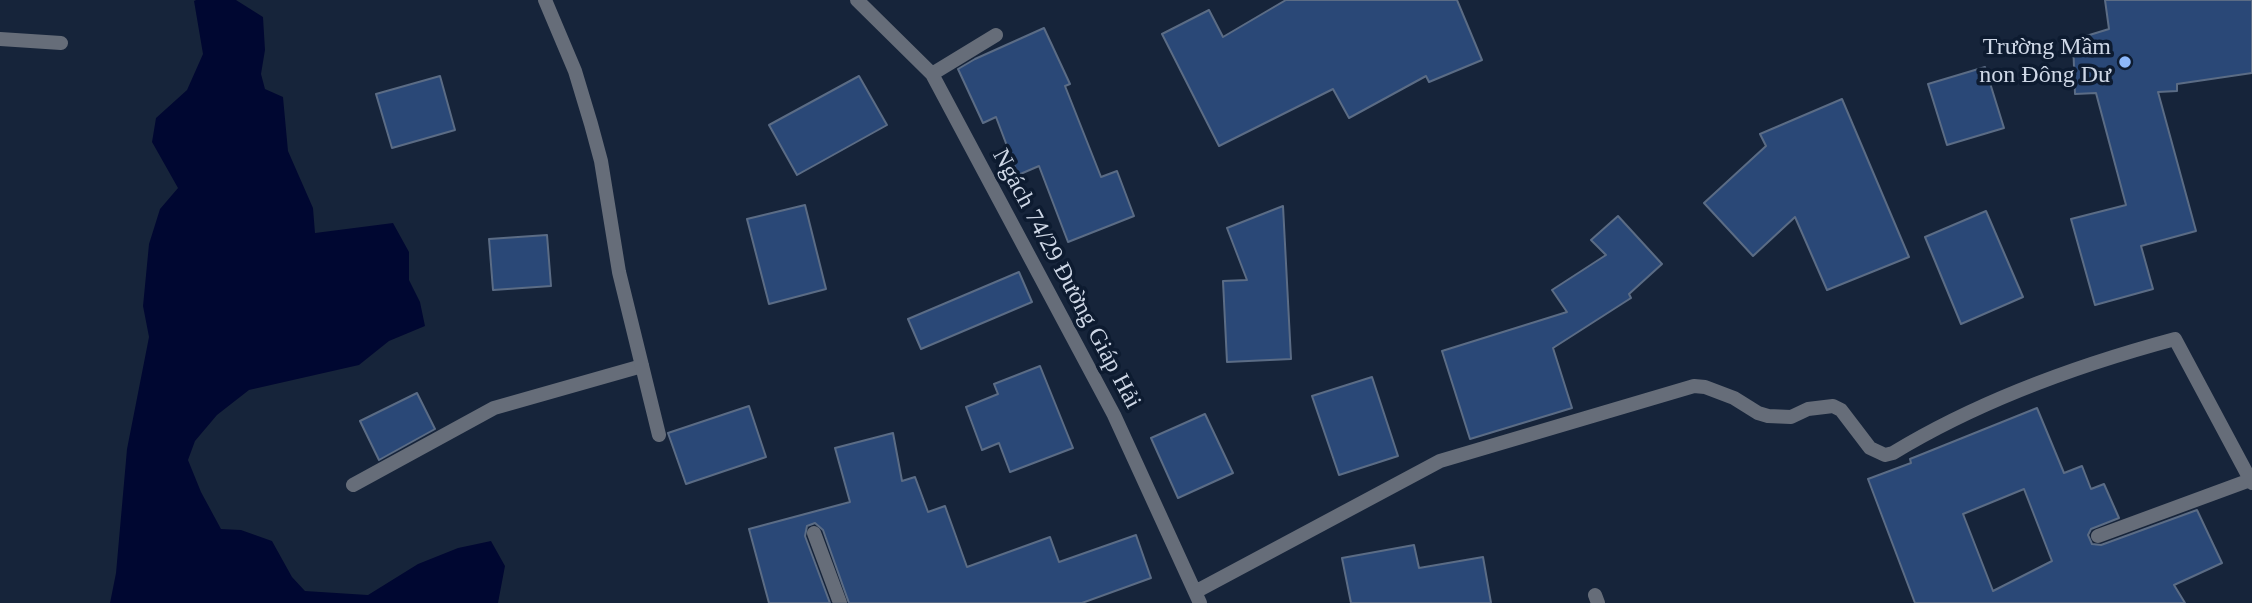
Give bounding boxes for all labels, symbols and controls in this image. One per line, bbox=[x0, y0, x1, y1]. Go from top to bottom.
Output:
place label: Trường Mầm non Đông Dư bbox=[1979, 34, 2111, 90]
marker: Trường Mầm non Đông Dư bbox=[2117, 54, 2133, 70]
street label: Ngách 74/29 Đường Giáp Hải bbox=[985, 144, 1147, 414]

